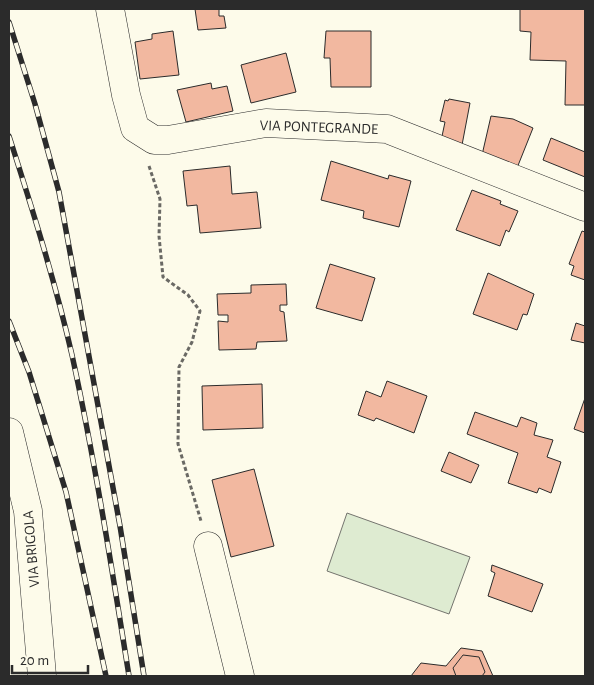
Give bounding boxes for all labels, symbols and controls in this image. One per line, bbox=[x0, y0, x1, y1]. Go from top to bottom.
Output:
street label: VIA PONTEGRANDE bbox=[260, 118, 378, 137]
street label: VIA BRIGOLA bbox=[21, 510, 42, 588]
scale bar bbox=[12, 642, 89, 674]
text: 20 m bbox=[20, 653, 49, 668]

